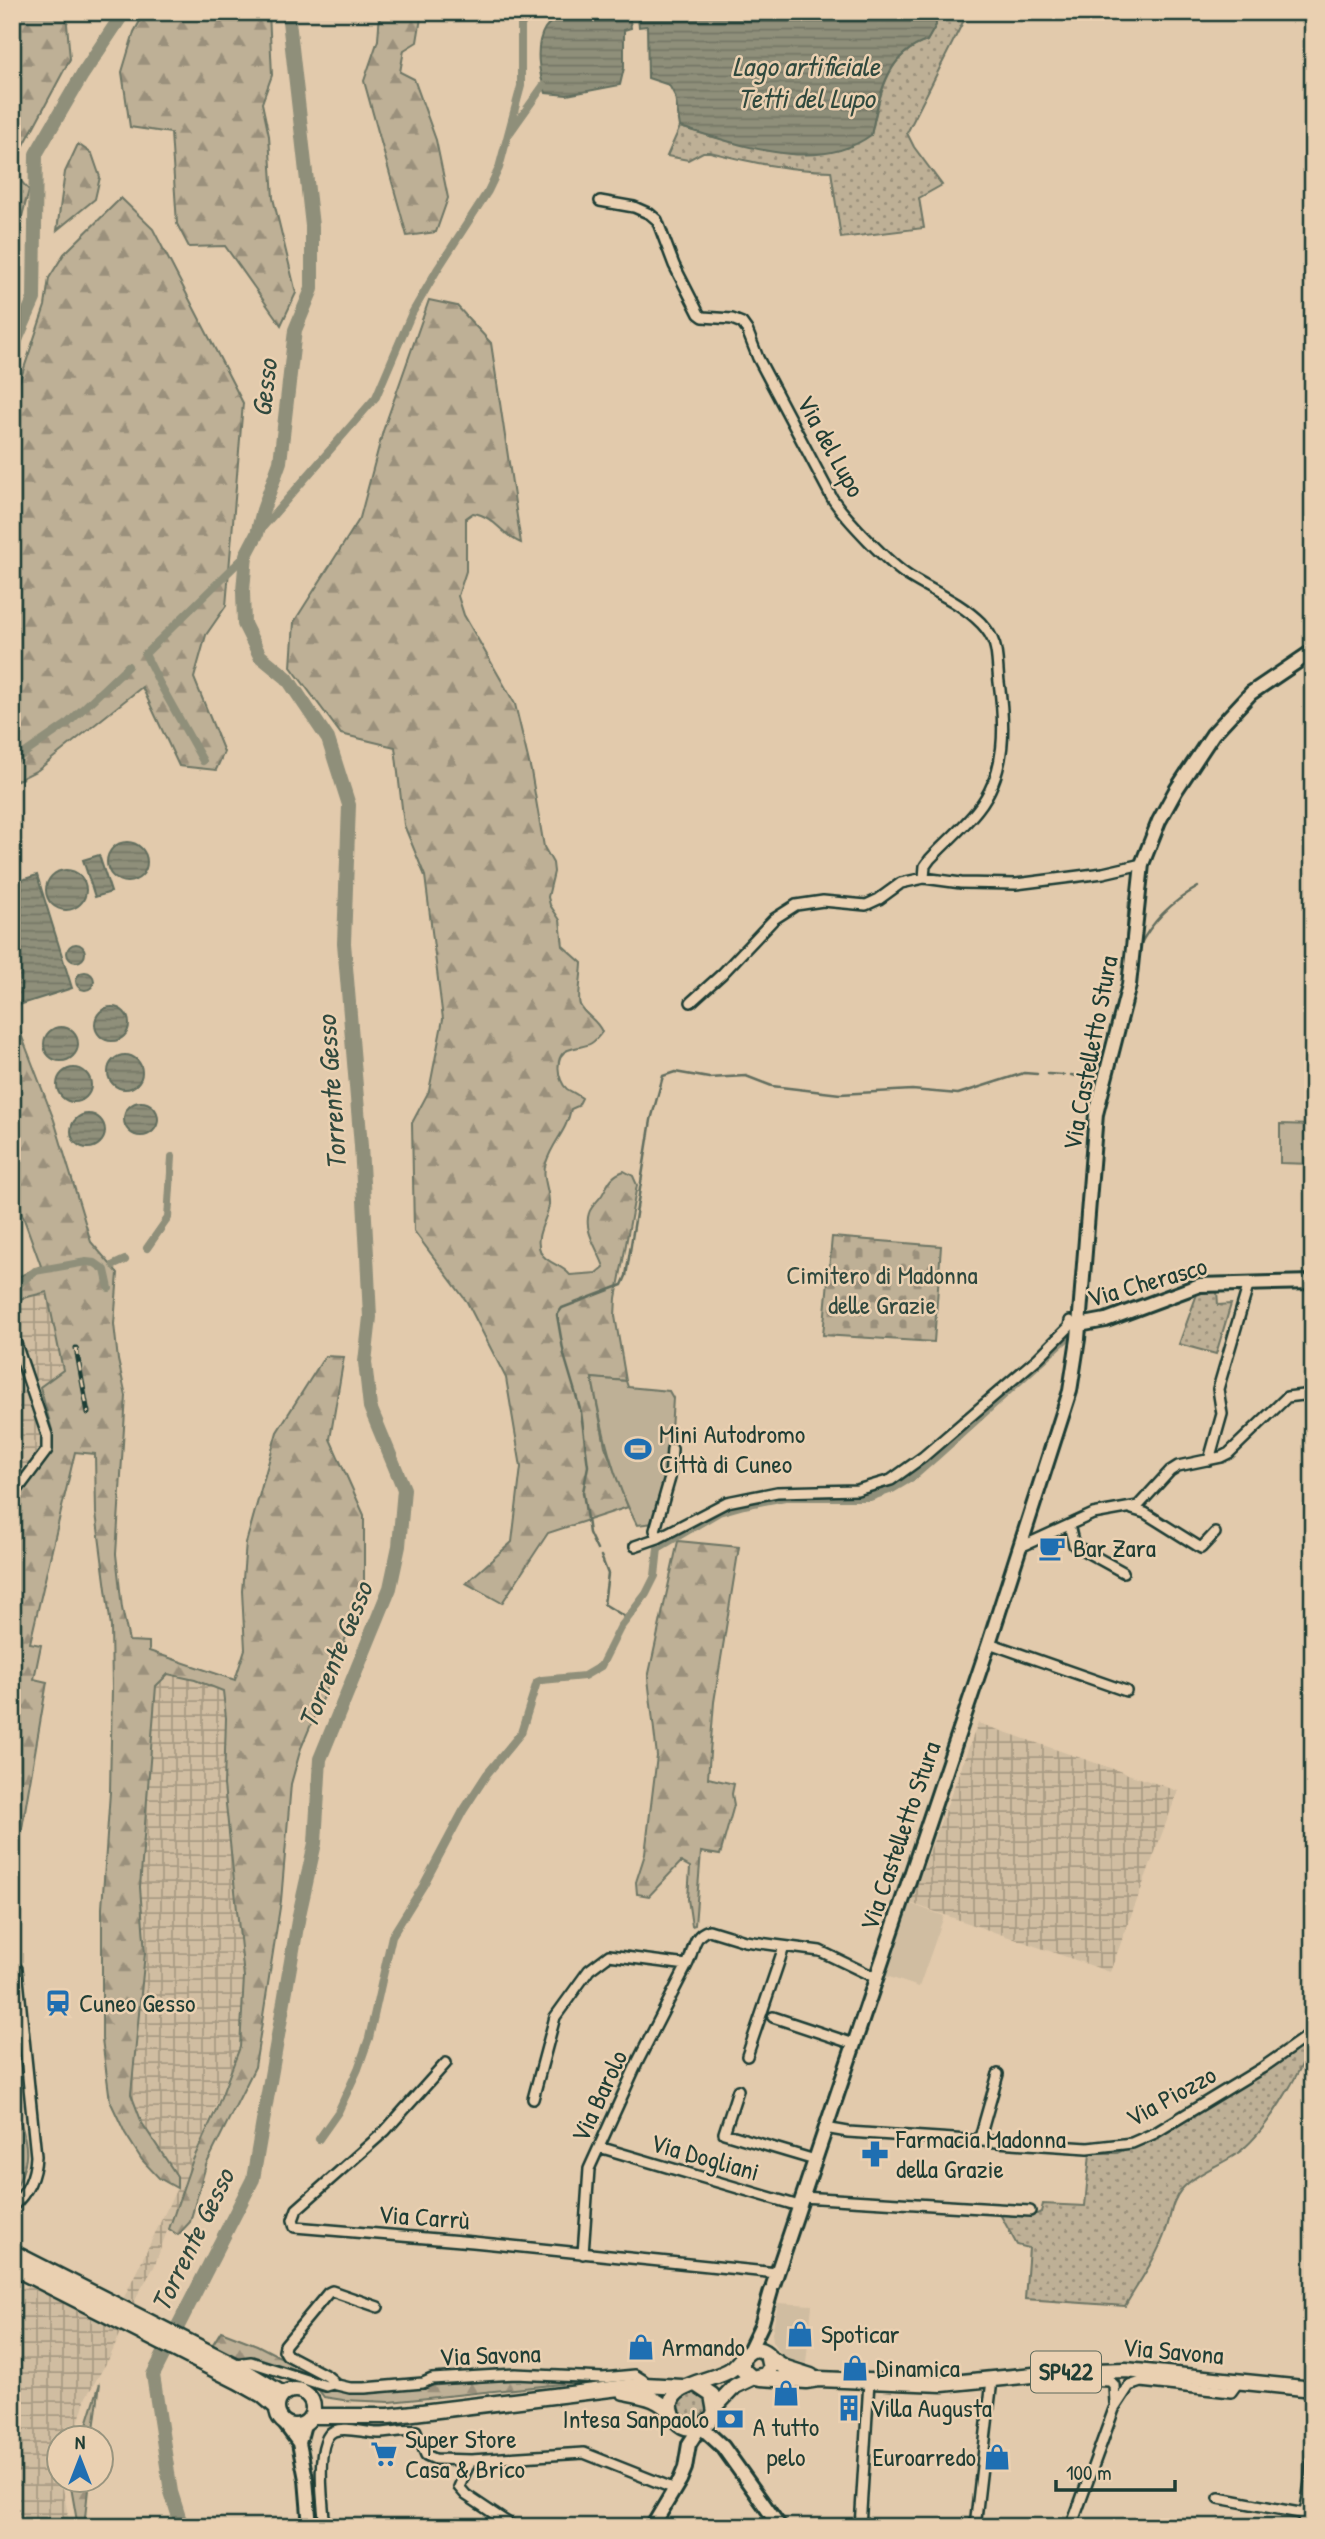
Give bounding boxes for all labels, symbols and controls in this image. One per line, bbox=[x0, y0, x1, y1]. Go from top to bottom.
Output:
water label: Lago artificiale Tetti del Lupo bbox=[732, 47, 881, 117]
water label: Gesso bbox=[242, 355, 287, 419]
street label: Via del Lupo bbox=[789, 388, 874, 503]
street label: Via Castelletto Stura bbox=[1053, 953, 1126, 1153]
water label: Torrente Gesso bbox=[307, 1013, 355, 1171]
street label: Via Cherasco bbox=[1083, 1248, 1211, 1315]
park label: Cimitero di Madonna delle Grazie bbox=[786, 1257, 978, 1322]
place label: Mini Autodromo Città di Cuneo bbox=[659, 1416, 805, 1481]
sports icon: Mini Autodromo Città di Cuneo bbox=[623, 1434, 653, 1464]
place label: Bar Zara bbox=[1073, 1530, 1156, 1565]
cafe icon: Bar Zara bbox=[1037, 1533, 1067, 1563]
water label: Torrente Gesso bbox=[288, 1575, 382, 1734]
street label: Via Castelletto Stura bbox=[851, 1737, 948, 1935]
place label: Cuneo Gesso bbox=[79, 1985, 196, 2020]
station icon: Cuneo Gesso bbox=[43, 1988, 73, 2018]
street label: Via Barolo bbox=[562, 2044, 635, 2148]
street label: Via Piozzo bbox=[1119, 2056, 1222, 2135]
place label: Farmacia Madonna della Grazie bbox=[895, 2121, 1066, 2186]
street label: Via Dogliani bbox=[647, 2124, 764, 2189]
pharmacy icon: Farmacia Madonna della Grazie bbox=[860, 2139, 890, 2169]
water label: Torrente Gesso bbox=[141, 2161, 244, 2318]
street label: Via Carrù bbox=[377, 2196, 471, 2237]
place label: Spoticar bbox=[821, 2316, 900, 2351]
shop icon: Spoticar bbox=[785, 2319, 815, 2349]
place label: Armando bbox=[662, 2329, 745, 2364]
street label: Via Savona bbox=[1121, 2329, 1225, 2372]
shop icon: Armando bbox=[626, 2332, 656, 2362]
street label: Via Savona bbox=[439, 2335, 541, 2374]
place label: Dinamica bbox=[876, 2350, 960, 2385]
road number: SP422 bbox=[1031, 2351, 1101, 2392]
shop icon: Dinamica bbox=[840, 2353, 870, 2383]
shop icon: A tutto pelo bbox=[771, 2378, 801, 2408]
place label: Villa Augusta bbox=[870, 2390, 992, 2425]
building icon: Villa Augusta bbox=[834, 2393, 864, 2423]
place label: Intesa Sanpaolo bbox=[563, 2401, 709, 2436]
bank icon: Intesa Sanpaolo bbox=[715, 2404, 745, 2434]
place label: A tutto pelo bbox=[753, 2409, 819, 2474]
place label: Super Store Casa & Brico bbox=[405, 2421, 525, 2486]
north arrow bbox=[46, 2424, 116, 2494]
text: N bbox=[75, 2429, 85, 2455]
supermarket icon: Super Store Casa & Brico bbox=[369, 2439, 399, 2469]
place label: Euroarredo bbox=[872, 2439, 976, 2474]
shop icon: Euroarredo bbox=[982, 2442, 1012, 2472]
scale bar bbox=[1056, 2448, 1174, 2492]
text: 100 m bbox=[1066, 2458, 1112, 2487]

